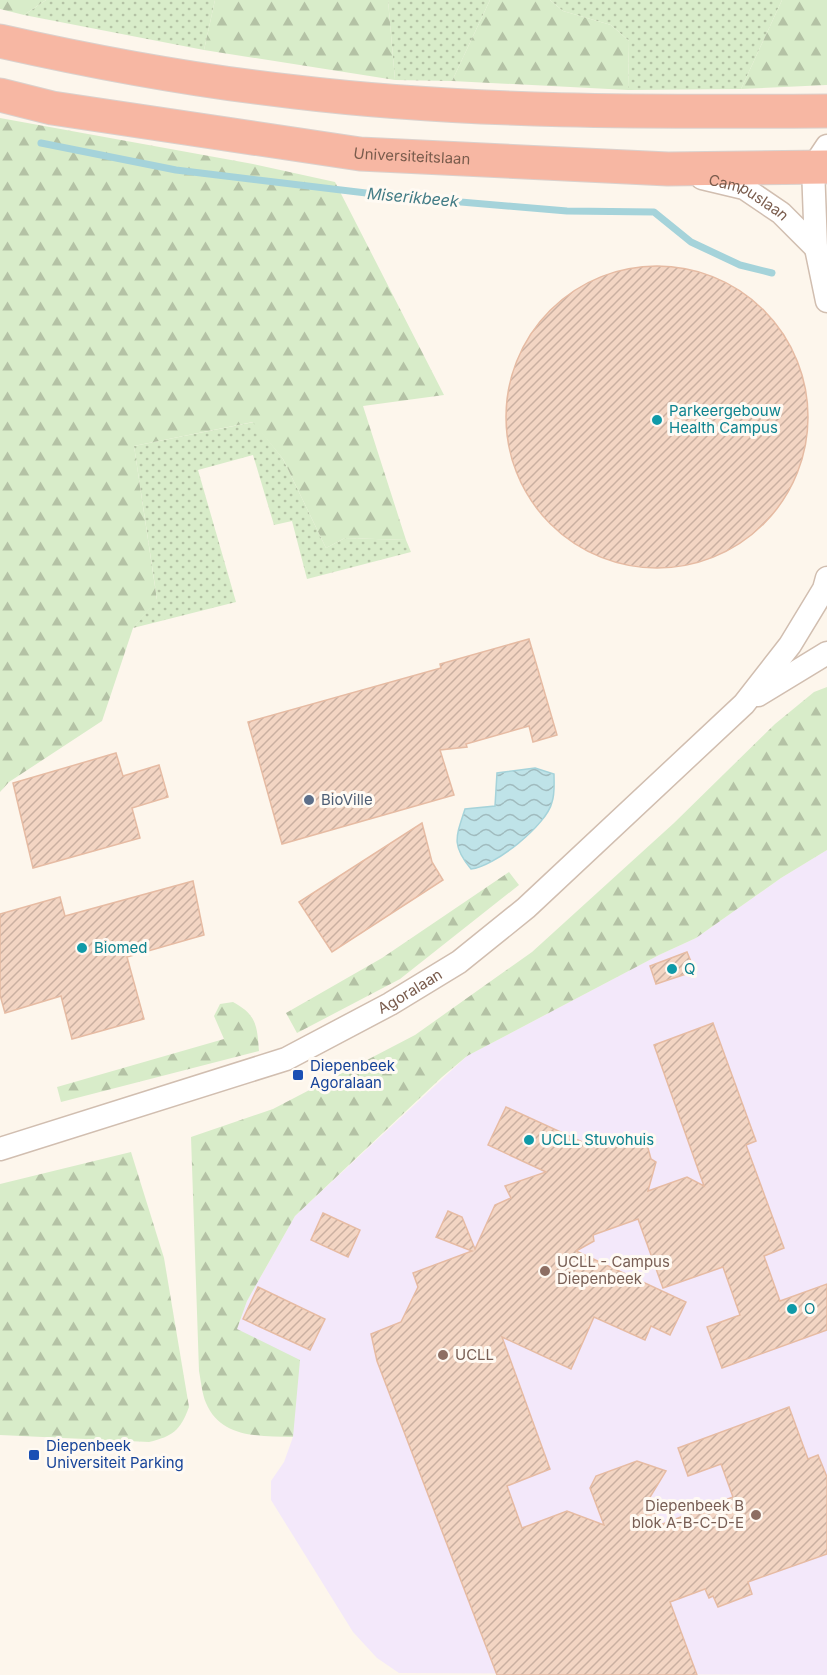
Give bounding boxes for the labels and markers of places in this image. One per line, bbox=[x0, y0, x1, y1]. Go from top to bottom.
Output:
place label: Parkeergebouw Health Campus bbox=[669, 401, 781, 437]
marker: Parkeergebouw Health Campus bbox=[650, 413, 664, 427]
place label: BioVille bbox=[321, 790, 373, 809]
marker: BioVille bbox=[302, 793, 316, 807]
place label: Biomed bbox=[94, 938, 148, 957]
marker: Biomed bbox=[75, 941, 89, 955]
place label: Q bbox=[684, 959, 695, 978]
marker: Q bbox=[665, 962, 679, 976]
place label: Diepenbeek Agoralaan bbox=[310, 1056, 396, 1092]
marker: Diepenbeek Agoralaan bbox=[291, 1068, 305, 1082]
place label: UCLL Stuvohuis bbox=[541, 1130, 654, 1149]
marker: UCLL Stuvohuis bbox=[522, 1133, 536, 1147]
place label: UCLL - Campus Diepenbeek bbox=[557, 1252, 670, 1288]
marker: UCLL - Campus Diepenbeek bbox=[538, 1264, 552, 1278]
place label: O bbox=[804, 1299, 815, 1318]
marker: O bbox=[785, 1302, 799, 1316]
place label: UCLL bbox=[455, 1345, 494, 1364]
marker: UCLL bbox=[436, 1348, 450, 1362]
place label: Diepenbeek Universiteit Parking bbox=[46, 1436, 184, 1472]
marker: Diepenbeek Universiteit Parking bbox=[27, 1448, 41, 1462]
place label: Diepenbeek B blok A-B-C-D-E bbox=[632, 1496, 744, 1532]
marker: Diepenbeek B blok A-B-C-D-E bbox=[749, 1508, 763, 1522]

